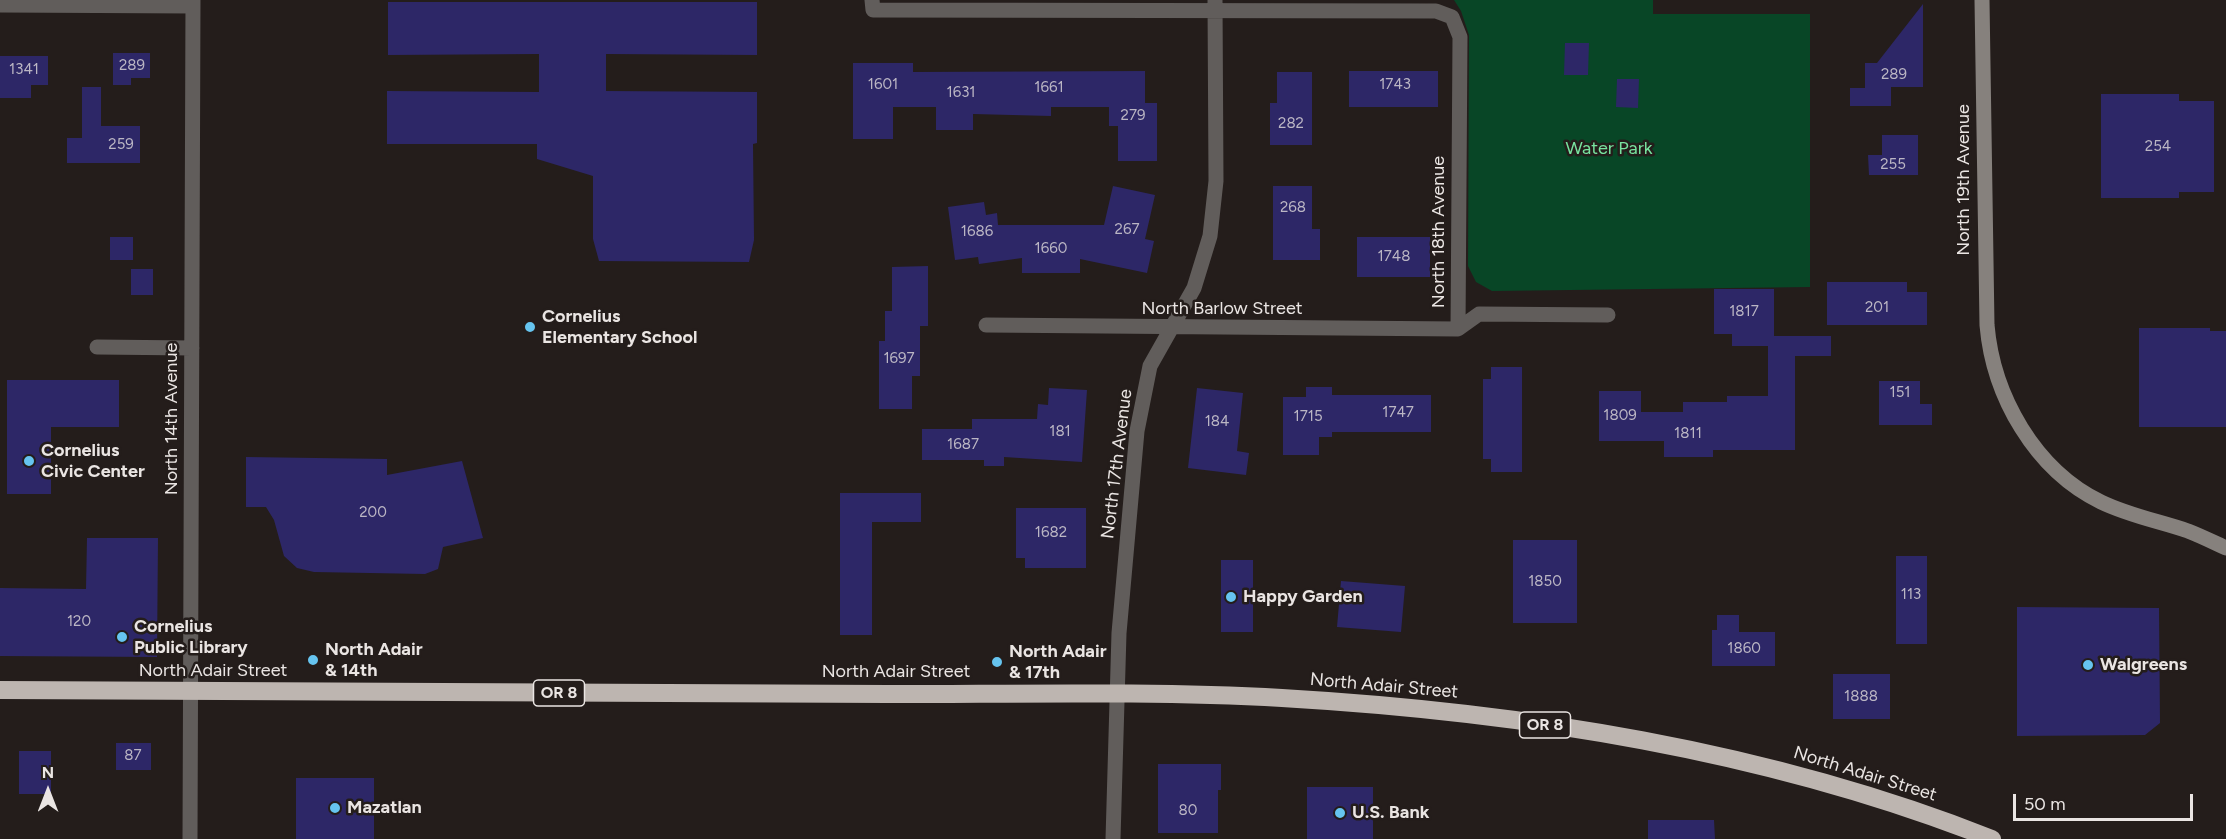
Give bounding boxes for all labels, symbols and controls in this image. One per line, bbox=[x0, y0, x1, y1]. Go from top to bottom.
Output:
house number: 289 bbox=[119, 57, 145, 75]
house number: 1341 bbox=[9, 61, 39, 79]
house number: 289 bbox=[1881, 66, 1907, 84]
house number: 1601 bbox=[868, 76, 898, 94]
house number: 1743 bbox=[1379, 76, 1411, 94]
house number: 1661 bbox=[1034, 79, 1064, 97]
house number: 1631 bbox=[946, 84, 976, 102]
street label: North 19th Avenue bbox=[1953, 104, 1975, 256]
house number: 279 bbox=[1121, 107, 1145, 125]
house number: 282 bbox=[1278, 115, 1304, 133]
house number: 259 bbox=[108, 136, 134, 154]
park label: Water Park bbox=[1565, 138, 1653, 160]
house number: 254 bbox=[2145, 138, 2171, 156]
street label: North 18th Avenue bbox=[1428, 156, 1450, 308]
house number: 255 bbox=[1880, 156, 1906, 174]
house number: 268 bbox=[1280, 199, 1306, 217]
house number: 267 bbox=[1115, 221, 1139, 239]
house number: 1686 bbox=[961, 223, 993, 241]
house number: 1660 bbox=[1035, 240, 1067, 258]
house number: 1748 bbox=[1378, 248, 1410, 266]
street label: North Barlow Street bbox=[1141, 298, 1303, 320]
house number: 201 bbox=[1865, 299, 1889, 317]
house number: 1817 bbox=[1729, 303, 1759, 321]
place label: Cornelius Elementary School bbox=[542, 306, 697, 348]
marker: Cornelius Elementary School bbox=[523, 320, 537, 334]
street label: North 14th Avenue bbox=[161, 343, 183, 495]
house number: 1697 bbox=[883, 350, 915, 368]
house number: 151 bbox=[1889, 384, 1911, 402]
street label: North 17th Avenue bbox=[1097, 388, 1137, 540]
house number: 1747 bbox=[1382, 404, 1414, 422]
house number: 1809 bbox=[1603, 407, 1637, 425]
house number: 1715 bbox=[1293, 408, 1323, 426]
house number: 184 bbox=[1205, 413, 1229, 431]
house number: 181 bbox=[1049, 423, 1071, 441]
house number: 1811 bbox=[1674, 425, 1702, 443]
house number: 1687 bbox=[947, 436, 979, 454]
place label: Cornelius Civic Center bbox=[41, 440, 145, 482]
marker: Cornelius Civic Center bbox=[22, 454, 36, 468]
house number: 200 bbox=[359, 504, 387, 522]
house number: 1682 bbox=[1035, 524, 1067, 542]
house number: 1850 bbox=[1528, 573, 1562, 591]
place label: Happy Garden bbox=[1243, 586, 1363, 608]
house number: 113 bbox=[1901, 586, 1921, 604]
marker: Happy Garden bbox=[1224, 590, 1238, 604]
house number: 120 bbox=[67, 613, 91, 631]
place label: Cornelius Public Library bbox=[134, 616, 248, 658]
marker: Cornelius Public Library bbox=[115, 630, 129, 644]
place label: North Adair & 14th bbox=[325, 639, 422, 682]
house number: 1860 bbox=[1727, 640, 1761, 658]
place label: North Adair & 17th bbox=[1009, 641, 1106, 684]
marker: North Adair & 14th bbox=[306, 653, 320, 667]
place label: Walgreens bbox=[2100, 654, 2187, 676]
marker: North Adair & 17th bbox=[990, 655, 1004, 669]
marker: Walgreens bbox=[2081, 658, 2095, 672]
street label: North Adair Street bbox=[139, 660, 287, 682]
street label: North Adair Street bbox=[822, 661, 970, 683]
street label: North Adair Street bbox=[1309, 669, 1459, 703]
road number: OR 8 bbox=[534, 680, 584, 706]
house number: 1888 bbox=[1844, 688, 1878, 706]
road number: OR 8 bbox=[1520, 712, 1570, 738]
street label: North Adair Street bbox=[1791, 742, 1939, 806]
house number: 87 bbox=[124, 747, 142, 765]
north arrow bbox=[18, 761, 78, 821]
text: N bbox=[42, 763, 54, 782]
scale bar bbox=[2016, 782, 2196, 820]
text: 50 m bbox=[2024, 793, 2066, 815]
place label: Mazatlan bbox=[347, 797, 422, 819]
marker: Mazatlan bbox=[328, 801, 342, 815]
house number: 80 bbox=[1179, 802, 1197, 820]
place label: U.S. Bank bbox=[1352, 802, 1429, 824]
marker: U.S. Bank bbox=[1333, 806, 1347, 820]

